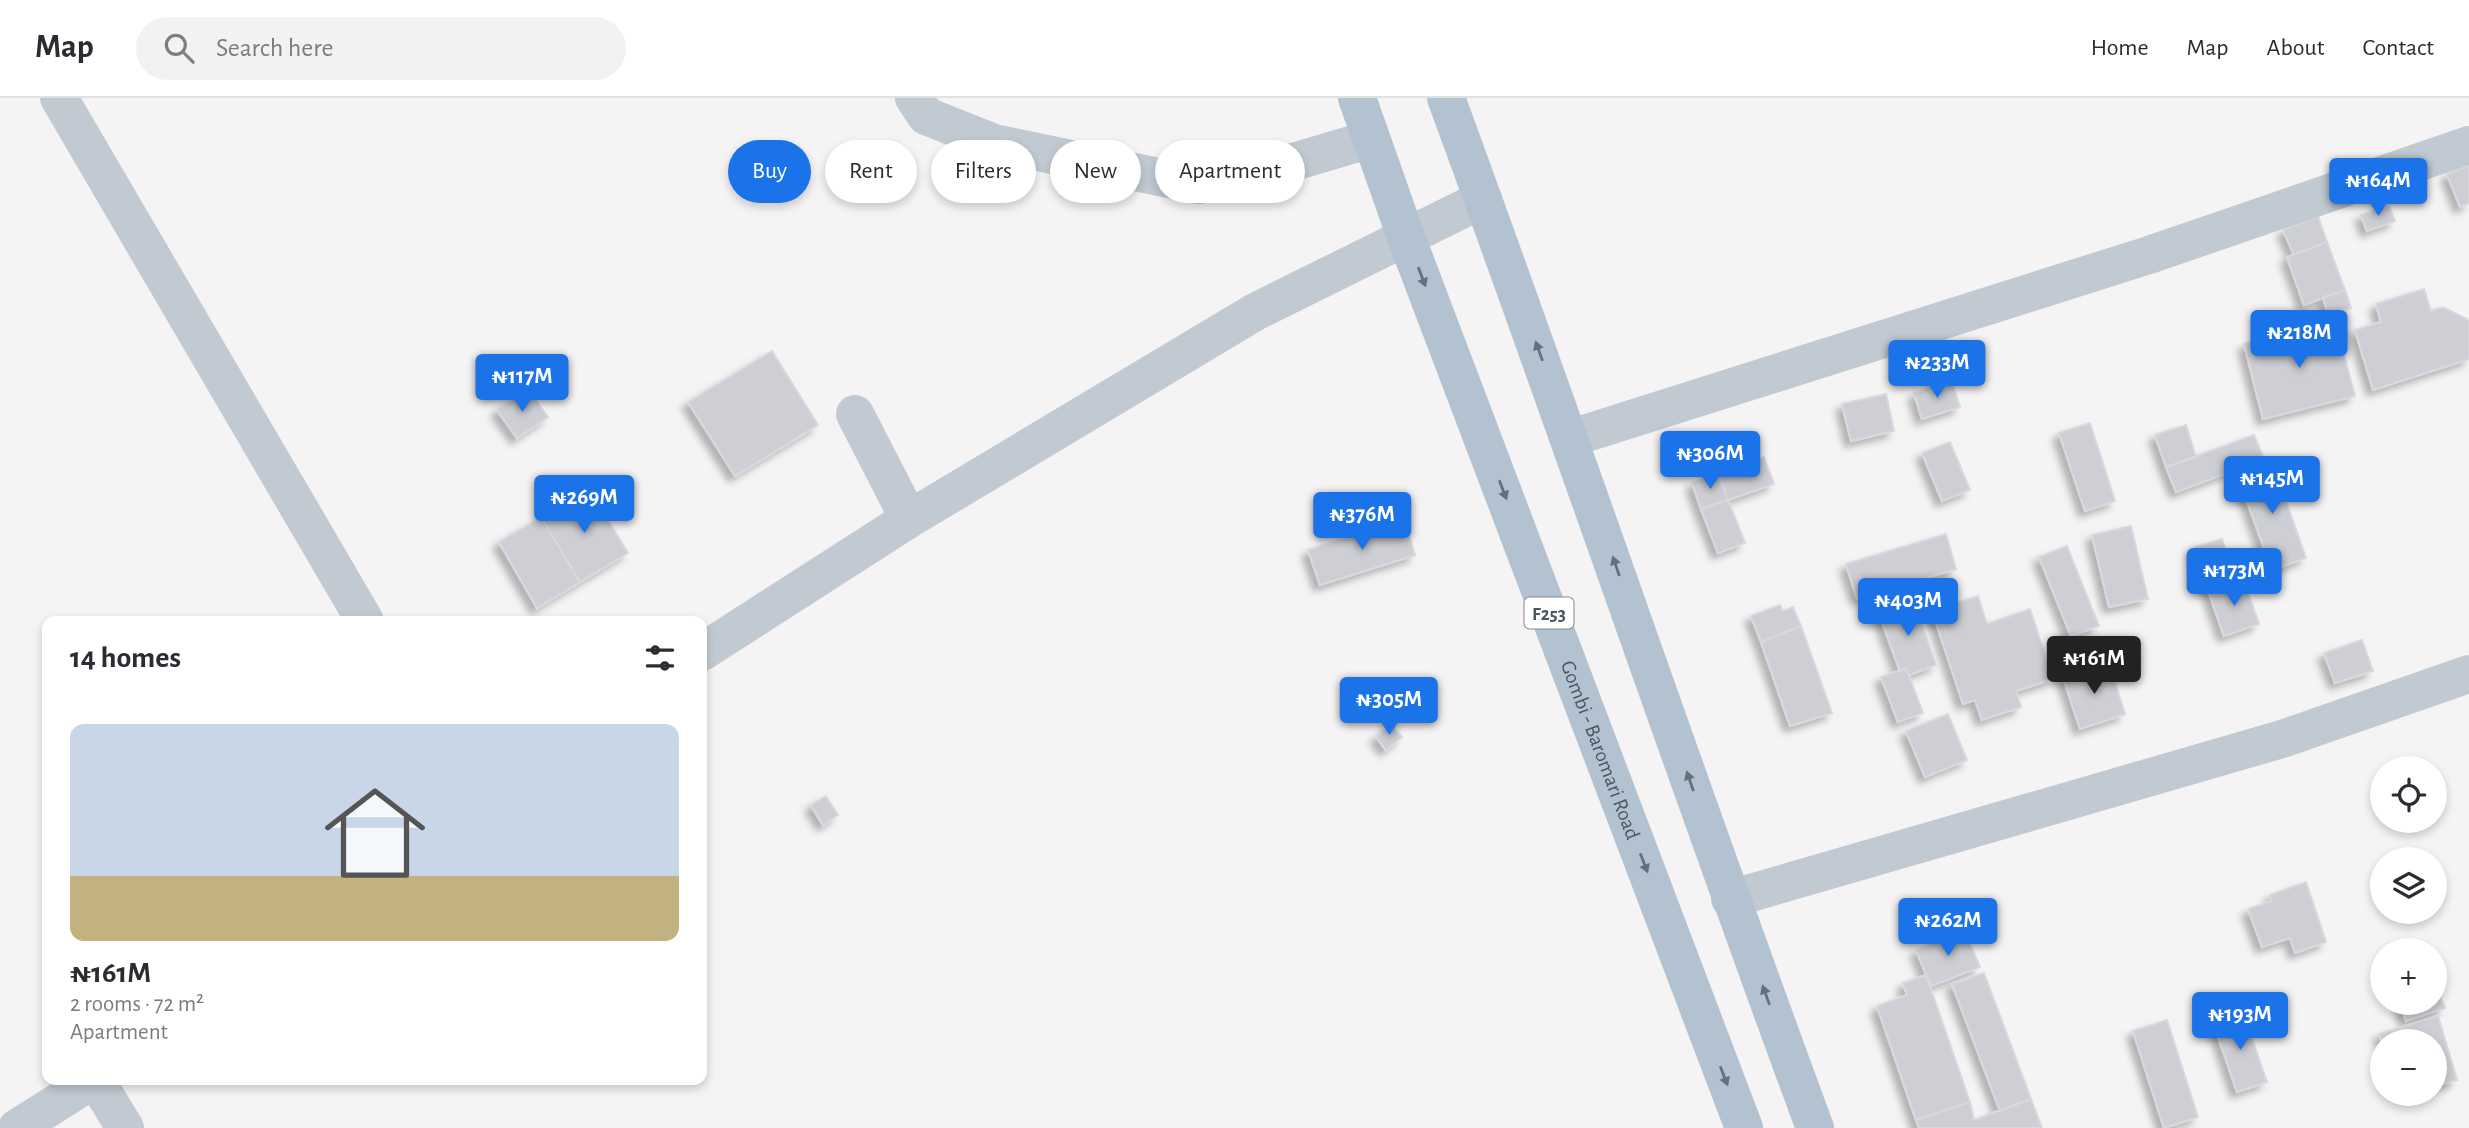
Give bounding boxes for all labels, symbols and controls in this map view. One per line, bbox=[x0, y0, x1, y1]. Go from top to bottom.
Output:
search box bbox=[136, 17, 626, 80]
icon: search bbox=[160, 29, 198, 67]
text: Map bbox=[35, 31, 94, 64]
text: Search here bbox=[216, 35, 334, 61]
text: Home bbox=[2091, 36, 2149, 60]
text: Map bbox=[2187, 36, 2229, 60]
text: About bbox=[2267, 36, 2324, 60]
text: Contact bbox=[2362, 36, 2434, 60]
chip: Buy bbox=[728, 140, 811, 203]
chip: Rent bbox=[825, 140, 917, 203]
chip: Filters bbox=[931, 140, 1036, 203]
chip: New bbox=[1050, 140, 1141, 203]
chip: Apartment bbox=[1155, 140, 1305, 203]
pin: ₦164M bbox=[2329, 158, 2427, 218]
text: ₦164M bbox=[2345, 169, 2411, 192]
one-way arrow bbox=[1416, 267, 1427, 288]
pin: ₦218M bbox=[2250, 310, 2348, 370]
text: ₦218M bbox=[2267, 321, 2332, 344]
one-way arrow bbox=[1533, 341, 1544, 362]
pin: ₦233M bbox=[1888, 341, 1986, 400]
text: ₦233M bbox=[1904, 351, 1970, 374]
pin: ₦117M bbox=[473, 354, 571, 414]
text: ₦117M bbox=[491, 365, 553, 388]
pin: ₦306M bbox=[1661, 432, 1759, 491]
text: ₦306M bbox=[1676, 442, 1744, 465]
pin: ₦145M bbox=[2223, 456, 2321, 516]
text: ₦145M bbox=[2240, 467, 2304, 490]
pin: ₦269M bbox=[535, 476, 633, 535]
one-way arrow bbox=[1498, 480, 1509, 501]
text: ₦269M bbox=[550, 486, 618, 509]
pin: ₦376M bbox=[1313, 492, 1411, 552]
text: ₦376M bbox=[1329, 503, 1395, 526]
pin: ₦173M bbox=[2185, 548, 2283, 608]
one-way arrow bbox=[1610, 555, 1621, 576]
text: ₦173M bbox=[2203, 559, 2265, 582]
pin: ₦403M bbox=[1859, 578, 1957, 638]
text: ₦403M bbox=[1874, 589, 1942, 612]
road number: F253 bbox=[1524, 598, 1574, 628]
pin: ₦161M bbox=[2045, 636, 2143, 696]
icon: filters bbox=[641, 639, 679, 677]
text: 14 homes bbox=[70, 643, 181, 673]
text: ₦161M bbox=[2063, 647, 2125, 670]
street label: Gombi - Baromari Road bbox=[1557, 658, 1644, 843]
pin: ₦305M bbox=[1340, 678, 1438, 737]
text: ₦305M bbox=[1356, 688, 1422, 711]
map controls bbox=[2370, 756, 2447, 1106]
button: locate bbox=[2370, 756, 2447, 833]
icon: home bbox=[312, 770, 438, 896]
one-way arrow bbox=[1684, 770, 1695, 791]
button: layers bbox=[2370, 847, 2447, 924]
one-way arrow bbox=[1638, 853, 1649, 874]
pin: ₦262M bbox=[1899, 898, 1997, 958]
text: ₦262M bbox=[1914, 909, 1982, 932]
button: + bbox=[2370, 938, 2447, 1015]
text: ₦161M bbox=[70, 958, 151, 988]
one-way arrow bbox=[1760, 985, 1771, 1006]
pin: ₦193M bbox=[2191, 992, 2289, 1052]
text: 2 rooms · 72 m² bbox=[70, 993, 204, 1016]
text: ₦193M bbox=[2208, 1003, 2272, 1026]
text: Apartment bbox=[70, 1021, 168, 1044]
button: − bbox=[2370, 1029, 2447, 1106]
one-way arrow bbox=[1719, 1066, 1730, 1087]

